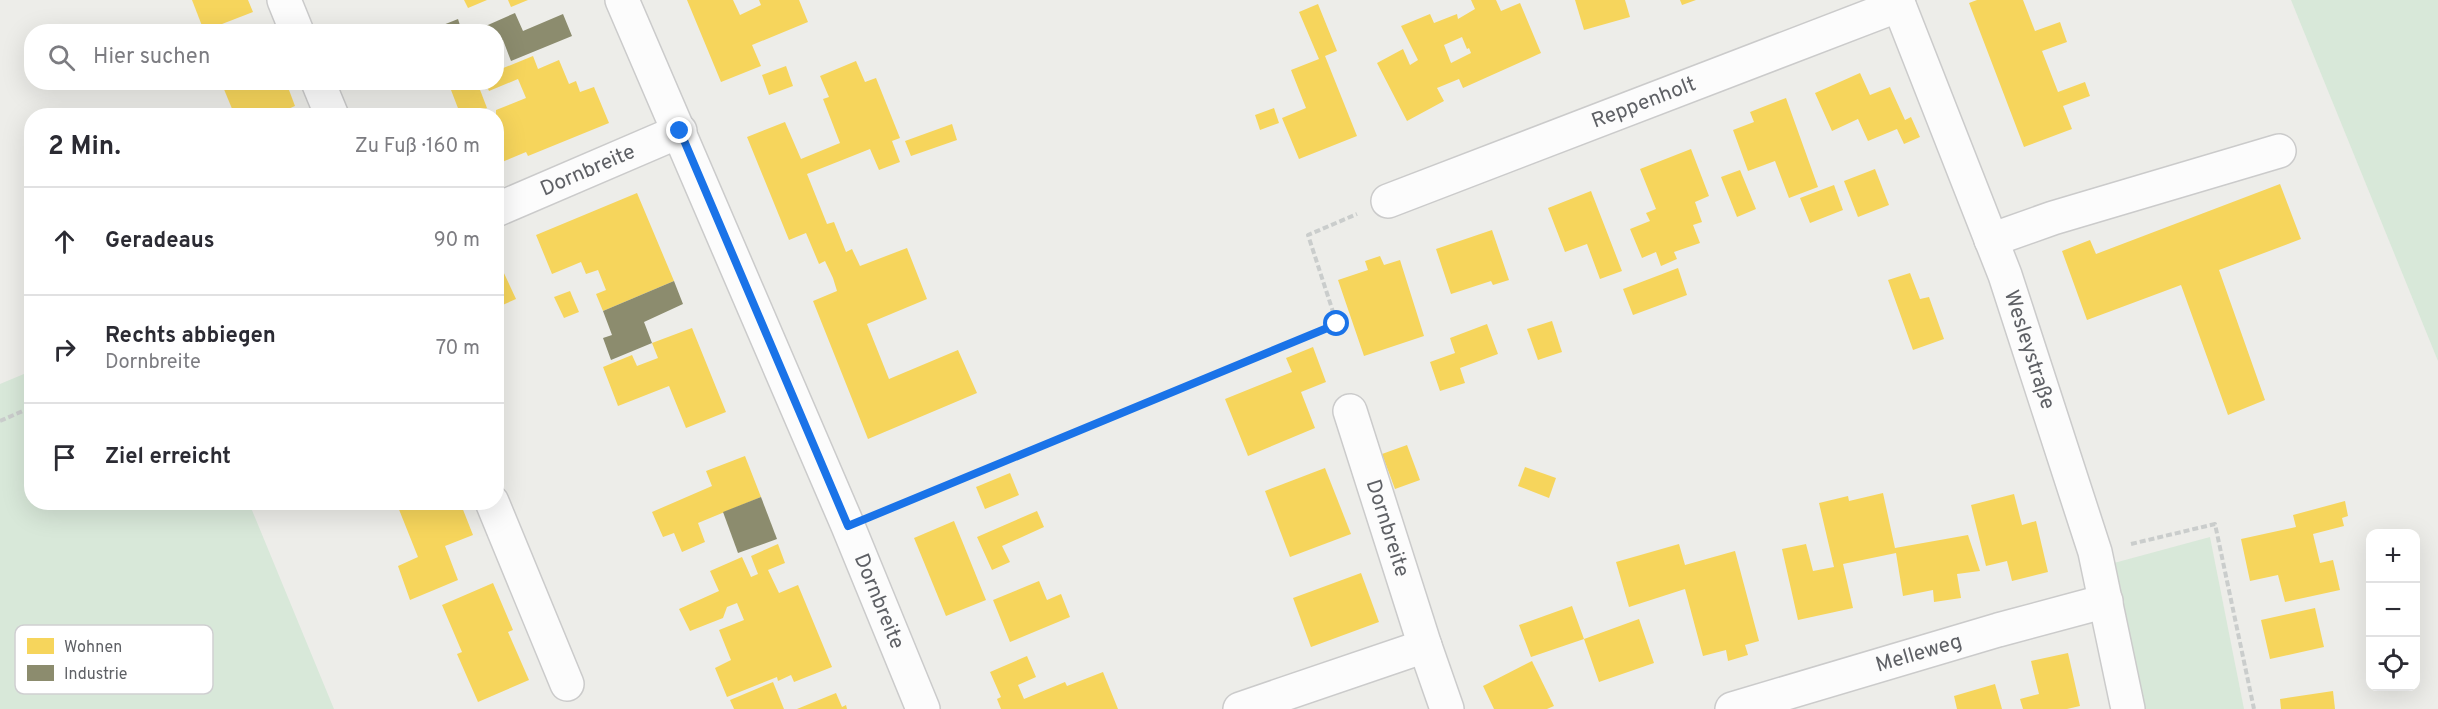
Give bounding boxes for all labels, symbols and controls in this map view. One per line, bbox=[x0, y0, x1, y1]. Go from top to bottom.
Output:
search box bbox=[24, 24, 504, 90]
icon: search bbox=[45, 41, 78, 74]
text: Hier suchen bbox=[93, 44, 210, 71]
street label: Reppenholt bbox=[1588, 71, 1700, 135]
route end bbox=[666, 117, 692, 143]
text: 2 Min. bbox=[48, 131, 121, 164]
text: Zu Fuß · 160 m bbox=[355, 134, 480, 160]
street label: Dornbreite bbox=[536, 138, 639, 203]
icon: ahead bbox=[48, 225, 81, 258]
text: Geradeaus bbox=[105, 228, 215, 255]
text: 90 m bbox=[434, 228, 480, 254]
street label: Wesleystraße bbox=[1997, 287, 2061, 413]
route start bbox=[1323, 310, 1349, 336]
text: Rechts abbiegen bbox=[105, 323, 276, 350]
icon: right bbox=[48, 333, 81, 366]
text: 70 m bbox=[436, 336, 480, 362]
text: Dornbreite bbox=[105, 350, 201, 376]
icon: arrive bbox=[48, 441, 81, 474]
text: Ziel erreicht bbox=[105, 444, 231, 471]
street label: Dornbreite bbox=[1359, 476, 1416, 580]
map controls bbox=[2366, 529, 2420, 691]
button: + bbox=[2366, 529, 2420, 583]
street label: Dornbreite bbox=[847, 550, 910, 653]
button: − bbox=[2366, 583, 2420, 637]
legend bbox=[15, 625, 213, 694]
street label: Melleweg bbox=[1873, 628, 1965, 679]
button: locate bbox=[2366, 637, 2420, 691]
text: Wohnen bbox=[64, 638, 122, 658]
text: Industrie bbox=[64, 665, 127, 685]

